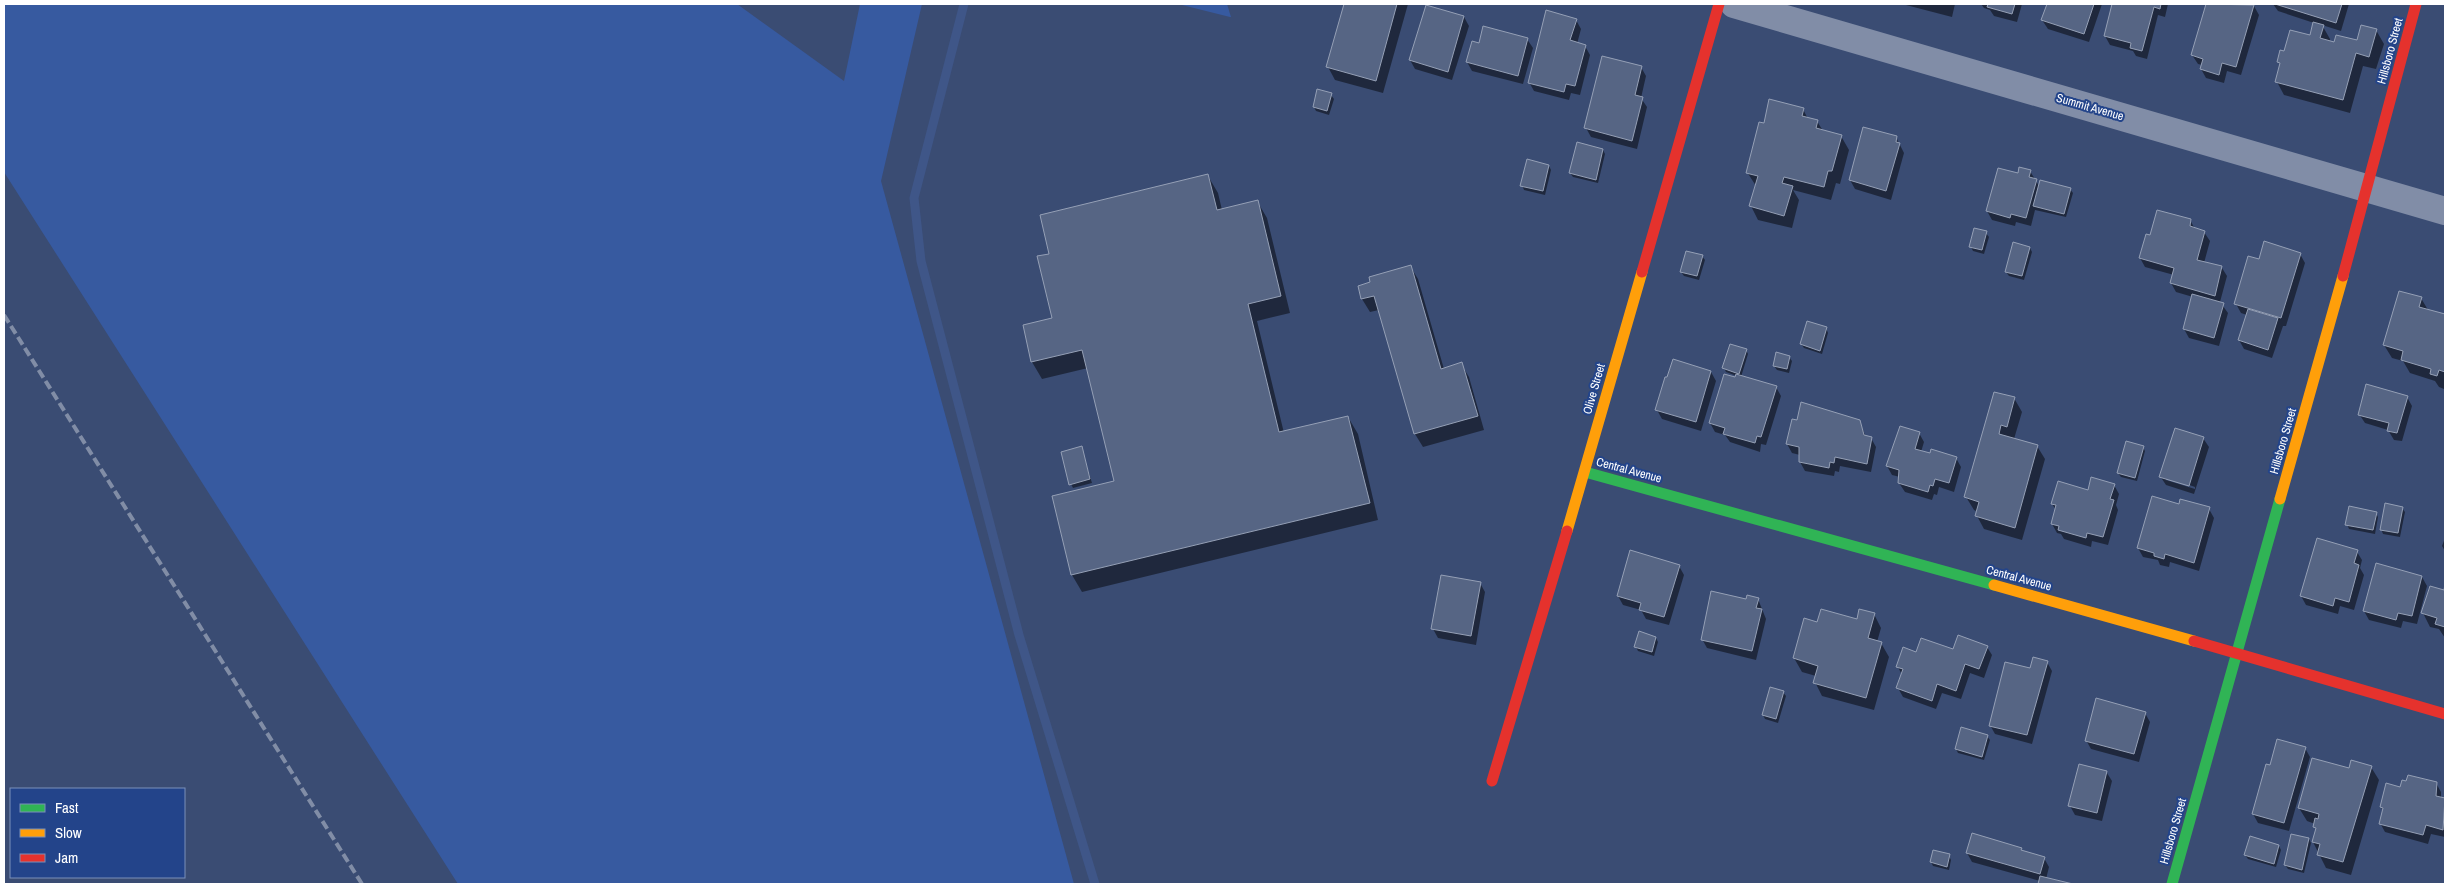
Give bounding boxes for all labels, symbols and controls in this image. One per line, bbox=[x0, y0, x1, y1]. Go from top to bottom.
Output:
street label: Hillsboro Street bbox=[2373, 16, 2407, 86]
street label: Summit Avenue bbox=[2054, 90, 2126, 124]
street label: Olive Street bbox=[1579, 362, 1609, 416]
street label: Hillsboro Street bbox=[2266, 406, 2300, 476]
street label: Central Avenue bbox=[1595, 454, 1663, 486]
street label: Central Avenue bbox=[1985, 562, 2053, 594]
legend bbox=[10, 788, 185, 878]
street label: Hillsboro Street bbox=[2156, 796, 2190, 866]
text: Fast bbox=[55, 797, 79, 818]
text: Slow bbox=[55, 822, 82, 843]
text: Jam bbox=[55, 847, 78, 868]

